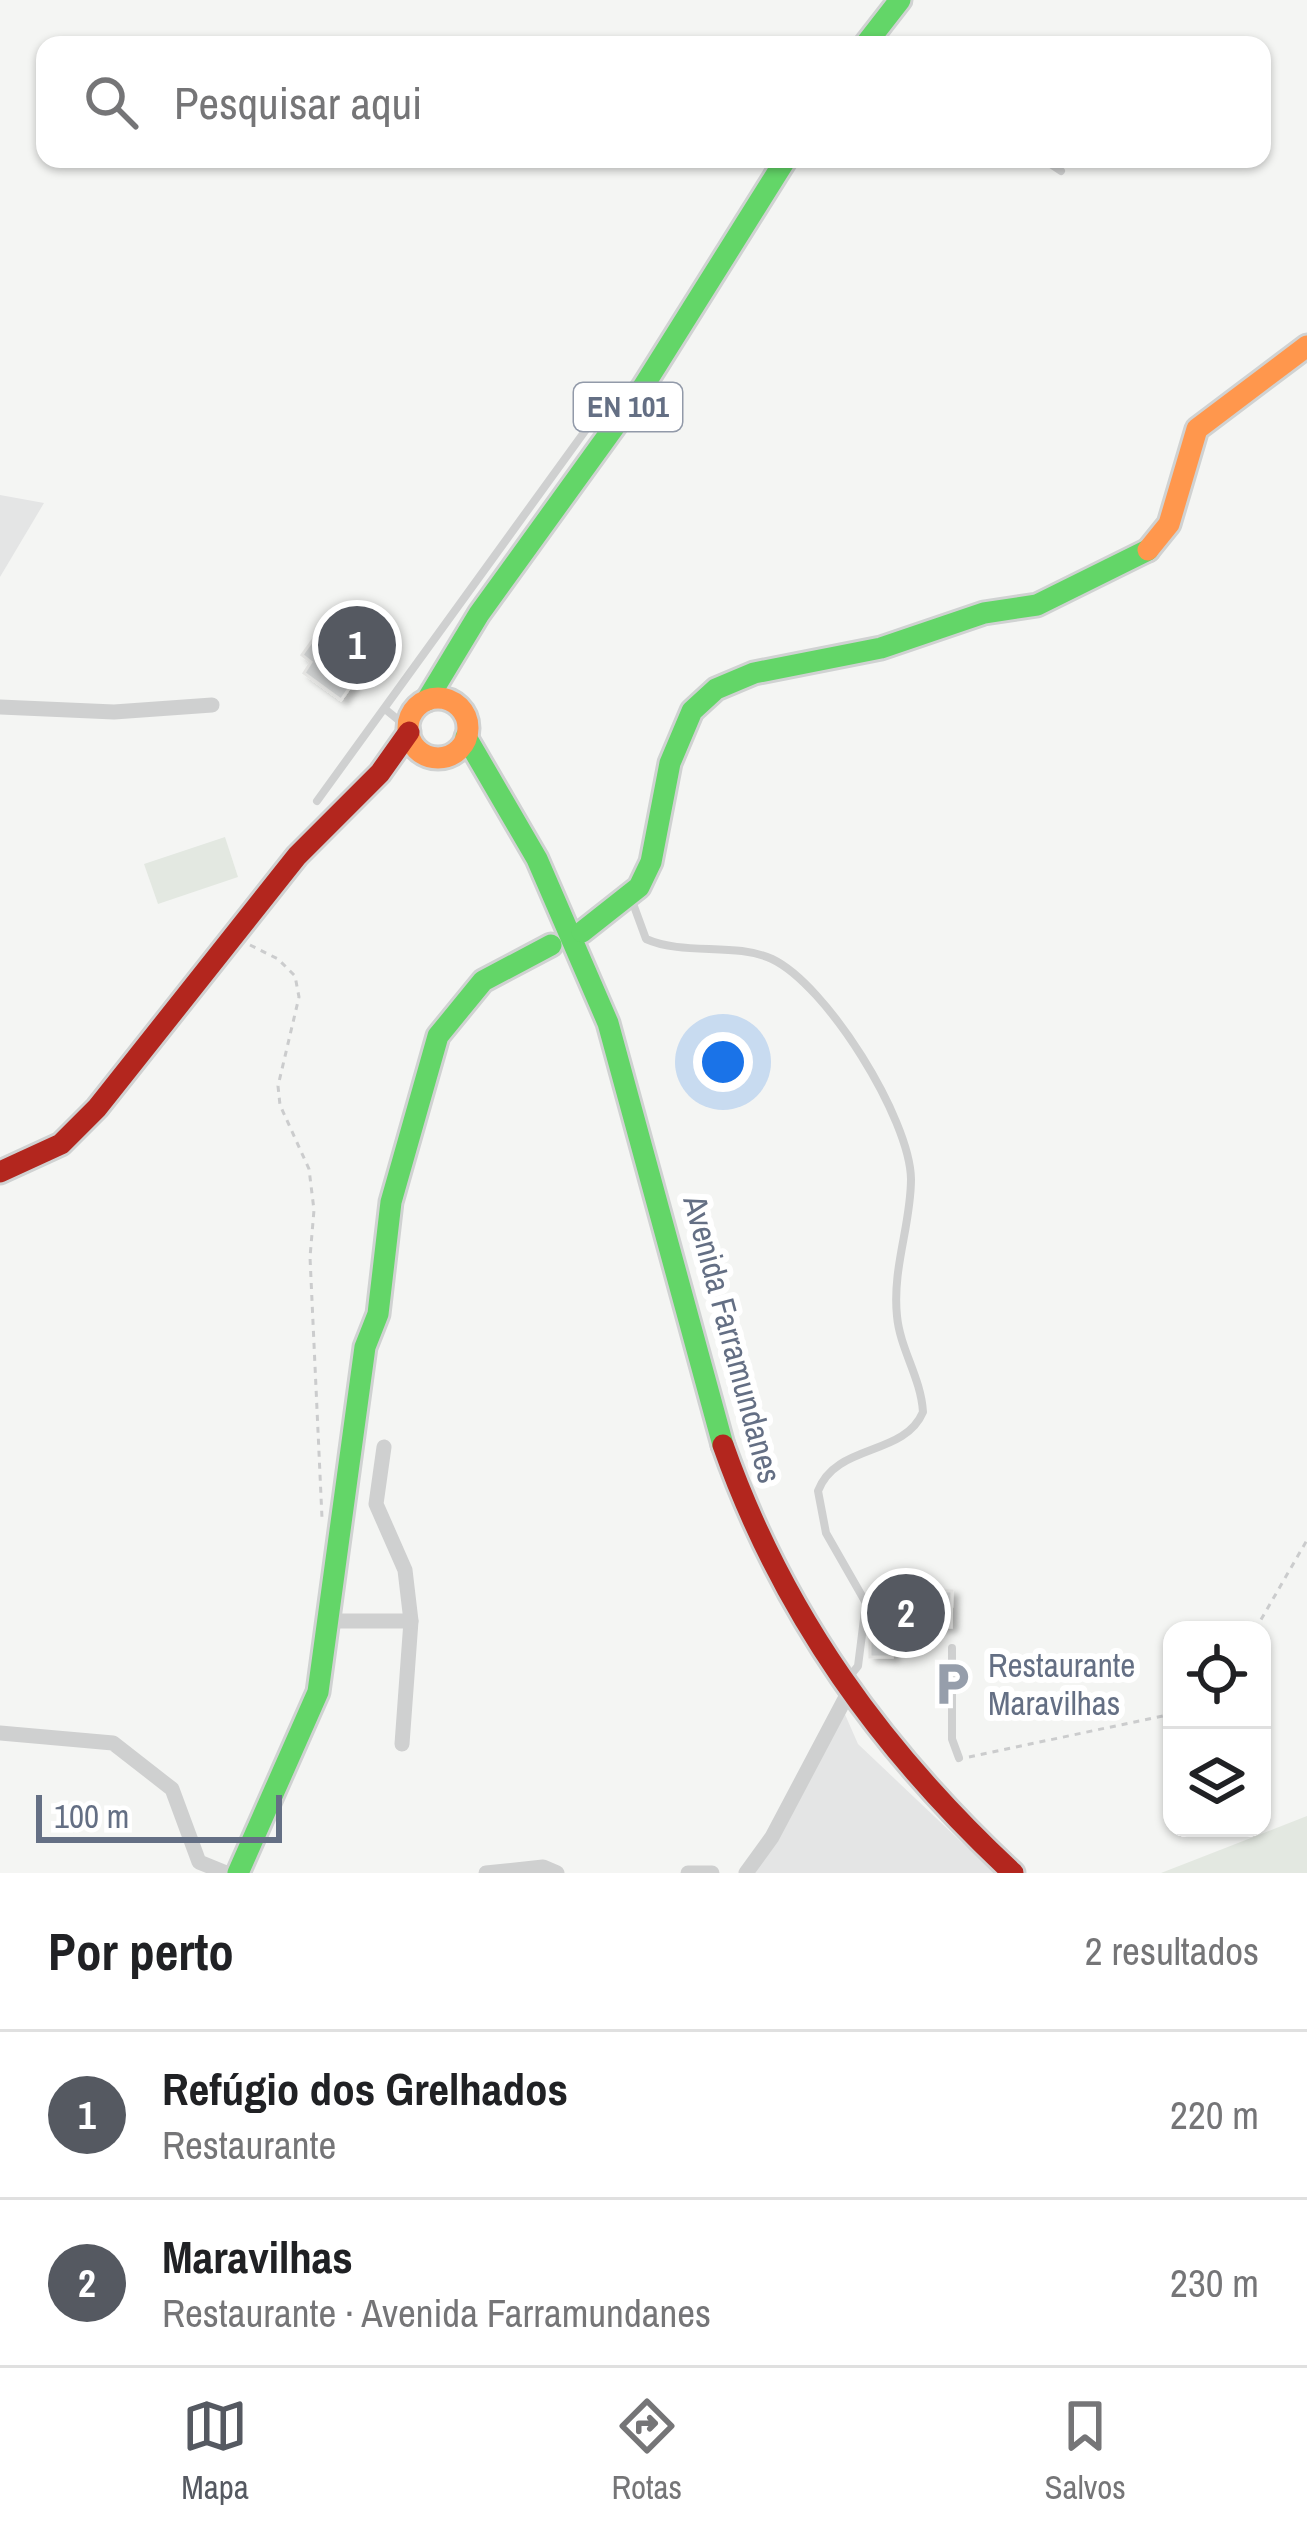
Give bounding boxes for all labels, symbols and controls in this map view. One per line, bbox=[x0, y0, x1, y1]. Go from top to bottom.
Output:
search box bbox=[36, 36, 1271, 168]
icon: search bbox=[78, 69, 144, 135]
text: Pesquisar aqui bbox=[174, 72, 422, 133]
road number: EN 101 bbox=[574, 383, 682, 431]
pin: 1 bbox=[318, 600, 396, 690]
your location bbox=[693, 1032, 753, 1092]
street label: Avenida Farramundanes bbox=[673, 1189, 793, 1488]
pin: 2 bbox=[867, 1568, 945, 1658]
map controls bbox=[1163, 1621, 1271, 1837]
button: locate bbox=[1163, 1621, 1271, 1729]
place label: Restaurante Maravilhas bbox=[988, 1643, 1135, 1725]
parking icon: Restaurante Maravilhas bbox=[927, 1659, 977, 1709]
button: layers bbox=[1163, 1729, 1271, 1837]
scale bar bbox=[36, 1789, 282, 1842]
text: 100 m bbox=[54, 1794, 129, 1838]
text: Por perto bbox=[48, 1917, 234, 1986]
text: 2 resultados bbox=[1085, 1925, 1259, 1977]
text: Refúgio dos Grelhados bbox=[162, 2058, 568, 2119]
text: 1 bbox=[78, 2089, 96, 2141]
text: 220 m bbox=[1170, 2089, 1259, 2141]
text: Restaurante bbox=[162, 2119, 336, 2171]
text: Maravilhas bbox=[162, 2226, 353, 2287]
text: 2 bbox=[78, 2257, 96, 2309]
text: 230 m bbox=[1170, 2257, 1259, 2309]
text: Restaurante · Avenida Farramundanes bbox=[162, 2287, 711, 2339]
tab: Mapa bbox=[181, 2393, 249, 2509]
tab: Rotas bbox=[611, 2393, 682, 2509]
tab: Salvos bbox=[1045, 2393, 1126, 2509]

